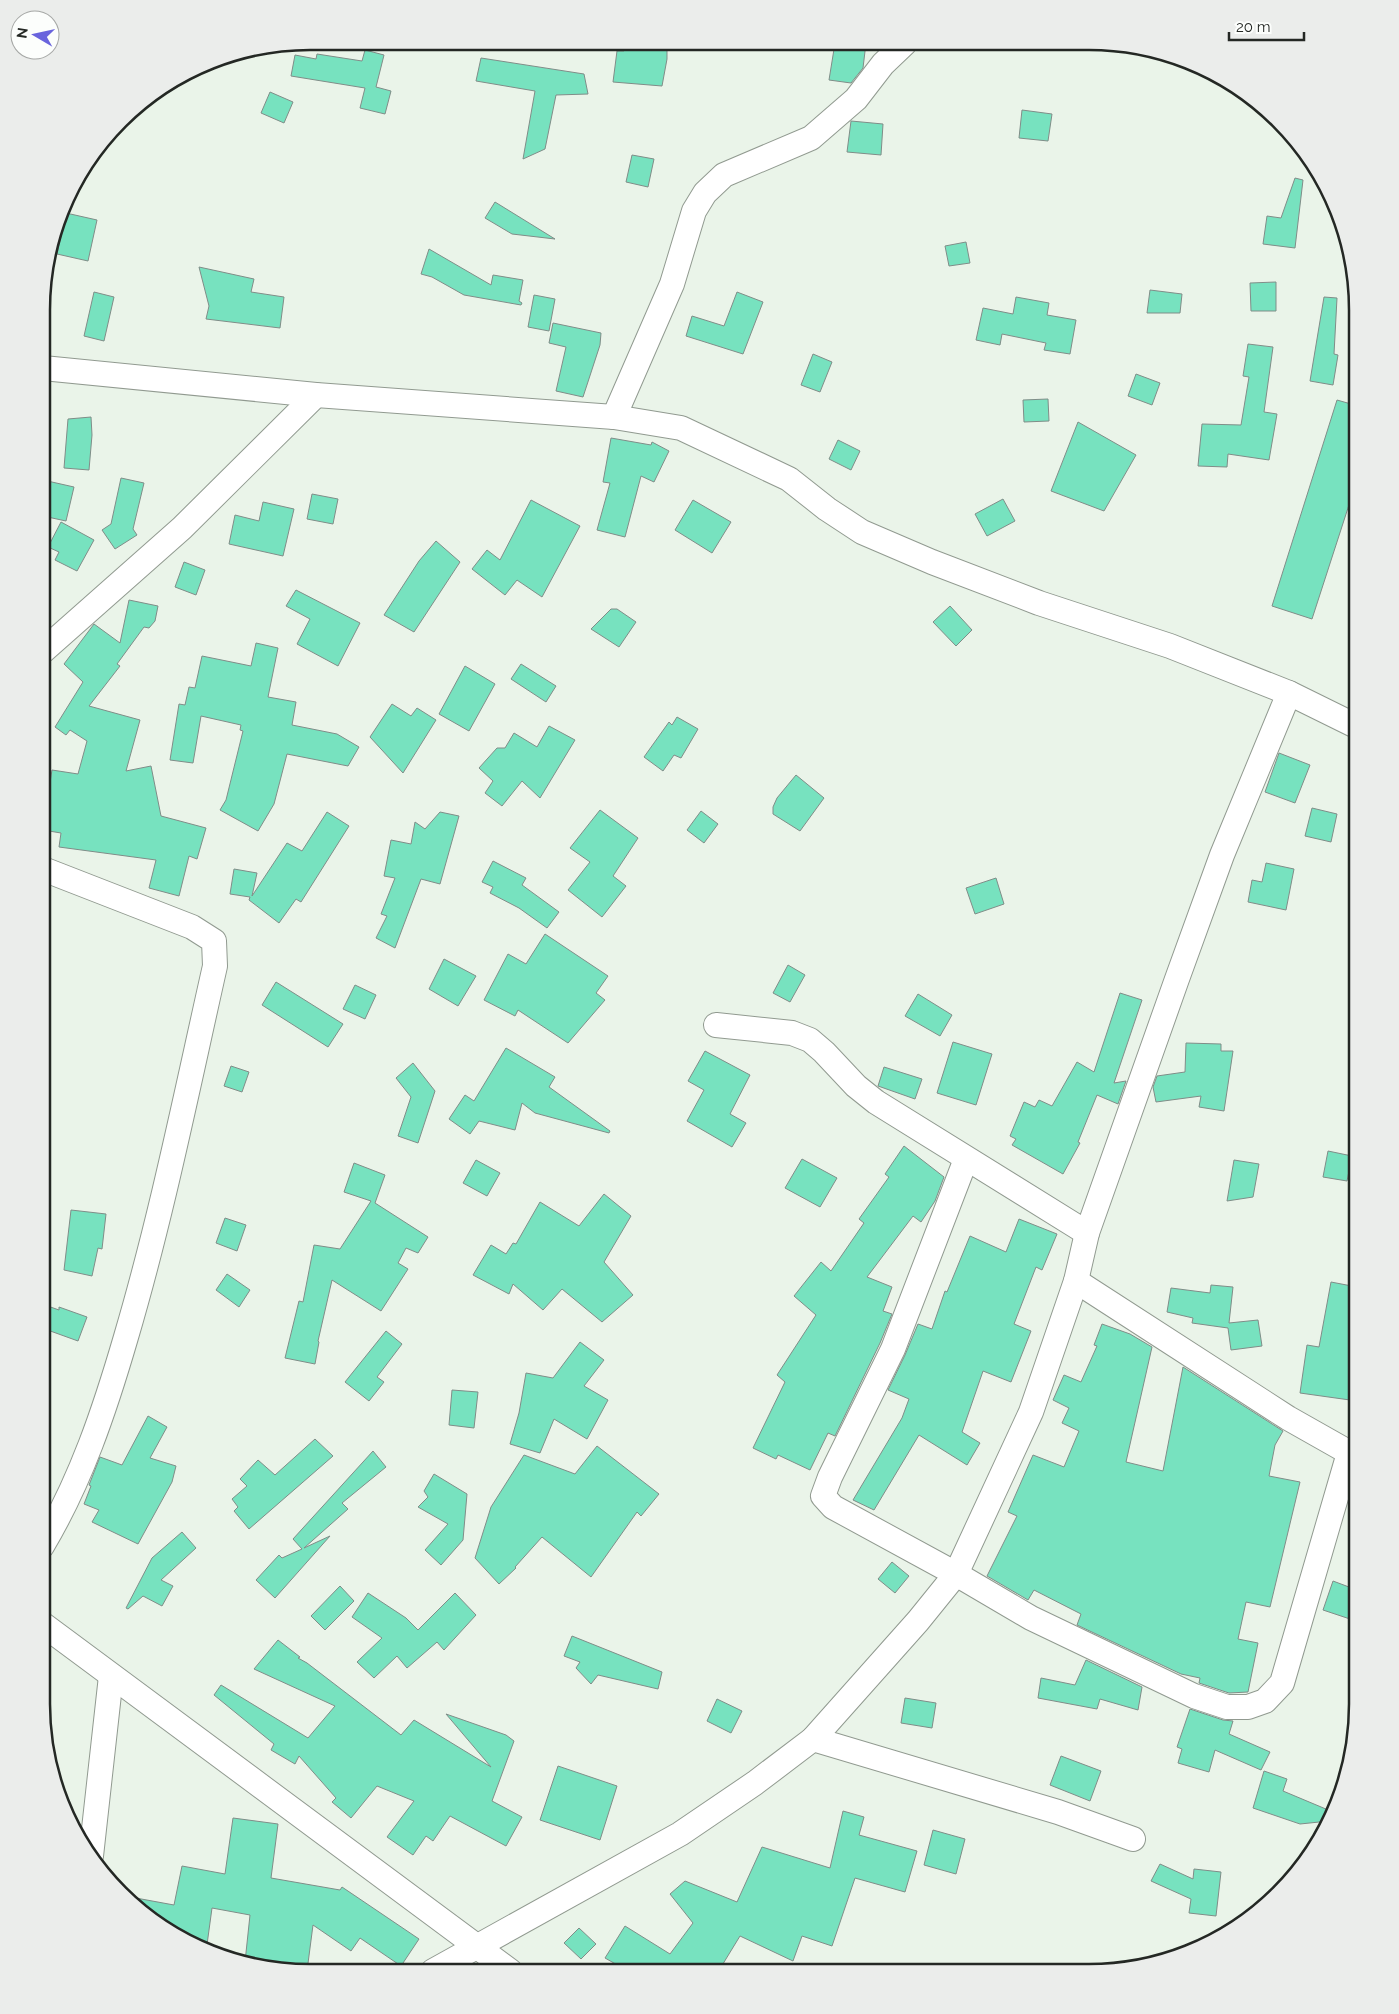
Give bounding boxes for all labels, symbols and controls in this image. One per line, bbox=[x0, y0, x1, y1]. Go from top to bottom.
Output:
north arrow bbox=[10, 10, 60, 60]
scale bar bbox=[1229, 10, 1304, 42]
text: 20 m bbox=[1236, 18, 1271, 36]
text: N bbox=[13, 26, 31, 39]

